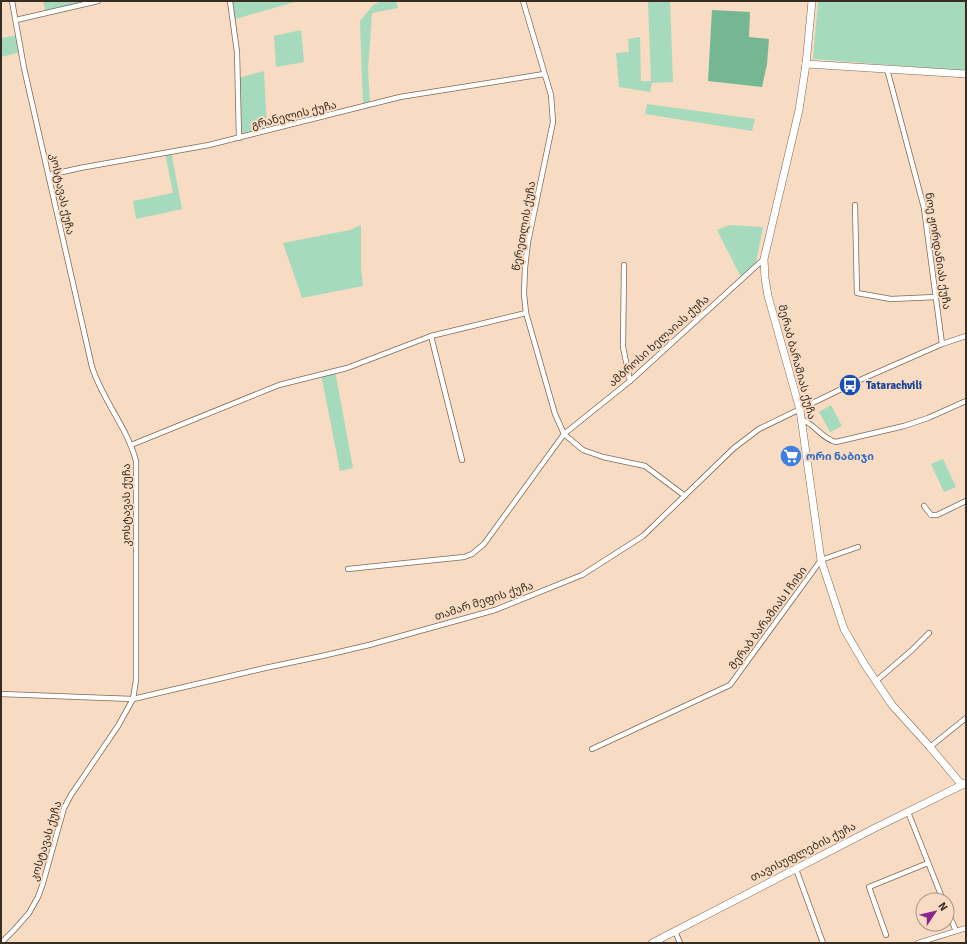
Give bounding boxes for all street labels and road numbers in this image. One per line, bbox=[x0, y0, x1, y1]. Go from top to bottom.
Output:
street label: გრანელის ქუჩა bbox=[250, 98, 338, 132]
street label: კოსტავას ქუჩა bbox=[47, 152, 77, 236]
street label: წერეთლის ქუჩა bbox=[510, 180, 538, 272]
street label: ნოე ჟორდანიას ქუჩა bbox=[922, 192, 954, 310]
street label: ამბროსი ხელაიას ქუჩა bbox=[606, 292, 712, 390]
street label: მერაბ ბარამიას ქუჩა bbox=[775, 303, 819, 421]
street label: კოსტავას ქუჩა bbox=[120, 464, 133, 546]
street label: მერაბ ბარამიას I ჩიხი bbox=[726, 564, 810, 672]
street label: თამარ მეფის ქუჩა bbox=[433, 579, 535, 623]
street label: კოსტავას ქუჩა bbox=[28, 799, 64, 883]
street label: თავისუფლების ქუჩა bbox=[748, 820, 858, 884]

